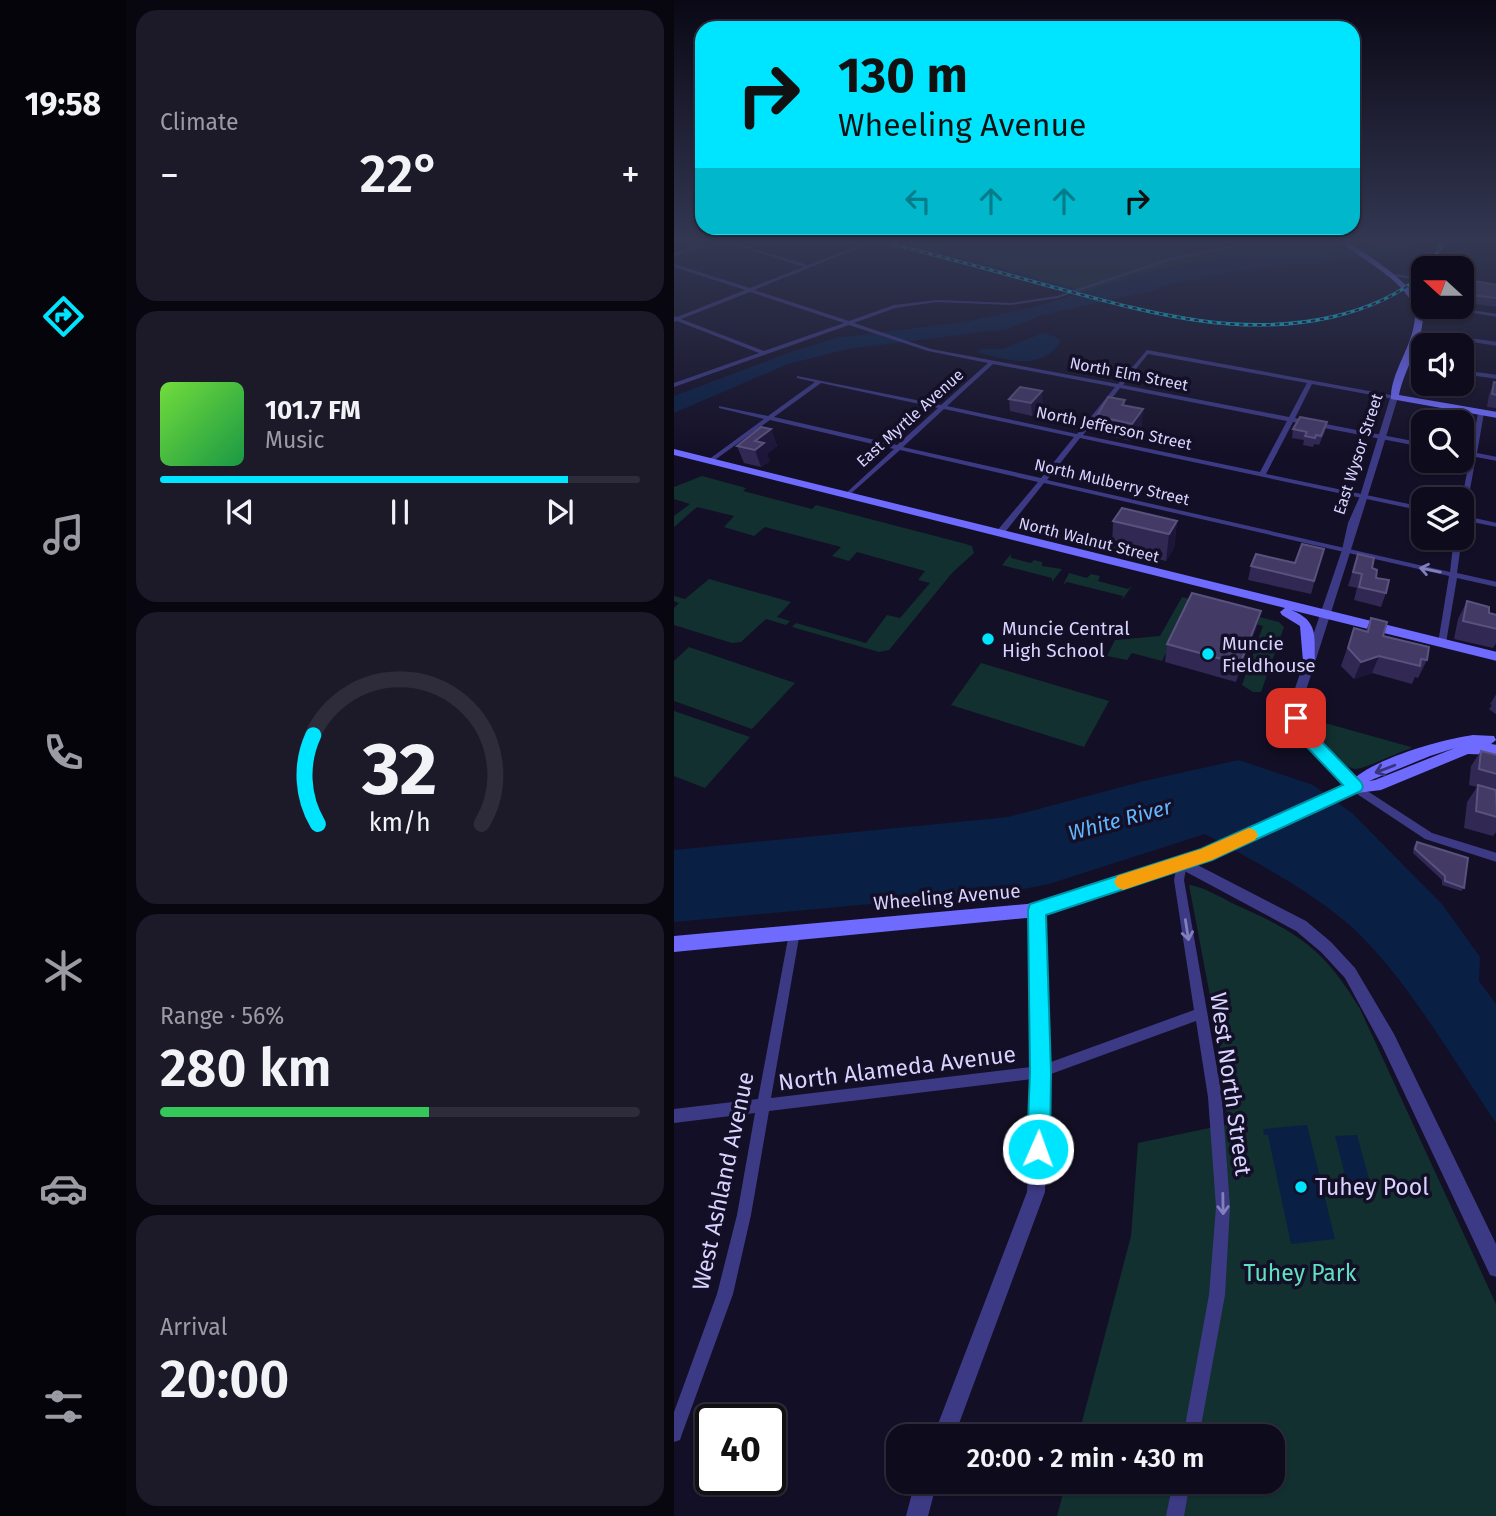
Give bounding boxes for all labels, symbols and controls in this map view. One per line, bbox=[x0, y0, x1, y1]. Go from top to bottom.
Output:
text: 130 m bbox=[838, 46, 968, 105]
icon: right bbox=[723, 49, 814, 140]
text: 19:58 bbox=[25, 85, 101, 123]
text: Wheeling Avenue bbox=[838, 106, 1087, 144]
text: Climate bbox=[160, 108, 239, 136]
text: 22° bbox=[360, 143, 440, 206]
text: − bbox=[160, 152, 179, 198]
text: + bbox=[621, 152, 640, 198]
icon: left bbox=[899, 182, 937, 220]
icon: ahead bbox=[972, 182, 1010, 220]
icon: ahead bbox=[1045, 182, 1083, 220]
icon: right bbox=[1118, 182, 1156, 220]
north arrow bbox=[1411, 256, 1474, 318]
map controls bbox=[1411, 256, 1474, 550]
icon: directions bbox=[39, 292, 88, 341]
button: sound bbox=[1411, 333, 1474, 396]
street label: North Elm Street bbox=[1068, 353, 1190, 395]
street label: East Myrtle Avenue bbox=[853, 365, 967, 471]
street label: East Wysor Street bbox=[1329, 391, 1387, 517]
text: 101.7 FM bbox=[265, 395, 361, 426]
street label: North Jefferson Street bbox=[1035, 402, 1194, 454]
button: search bbox=[1411, 410, 1474, 473]
text: Music bbox=[265, 426, 325, 454]
street label: North Mulberry Street bbox=[1033, 455, 1192, 509]
button: layers bbox=[1411, 487, 1474, 550]
icon: previous bbox=[221, 493, 259, 531]
icon: pause bbox=[381, 493, 419, 531]
icon: next bbox=[541, 493, 579, 531]
icon: music bbox=[39, 510, 88, 559]
street label: North Walnut Street bbox=[1017, 513, 1161, 567]
one-way arrow bbox=[1419, 562, 1442, 576]
place label: Muncie Central High School bbox=[1002, 617, 1130, 662]
marker: Muncie Central High School bbox=[980, 631, 996, 647]
place label: Muncie Fieldhouse bbox=[1222, 632, 1316, 677]
marker: Muncie Fieldhouse bbox=[1200, 646, 1216, 662]
pin bbox=[1266, 688, 1326, 748]
icon: arrive bbox=[1277, 699, 1315, 737]
text: 32 bbox=[362, 726, 437, 813]
icon: phone bbox=[39, 728, 88, 777]
one-way arrow bbox=[1374, 764, 1396, 776]
water label: White River bbox=[1065, 793, 1176, 846]
text: km/h bbox=[369, 808, 431, 838]
street label: Wheeling Avenue bbox=[872, 879, 1022, 915]
one-way arrow bbox=[1181, 918, 1194, 941]
icon: climate bbox=[39, 946, 88, 995]
street label: West North Street bbox=[1204, 991, 1258, 1178]
text: Range · 56% bbox=[160, 1002, 284, 1030]
text: 280 km bbox=[160, 1037, 332, 1100]
street label: North Alameda Avenue bbox=[777, 1040, 1017, 1096]
street label: West Ashland Avenue bbox=[686, 1069, 760, 1293]
position arrow bbox=[1001, 1112, 1075, 1186]
icon: car bbox=[39, 1164, 88, 1213]
place label: Tuhey Pool bbox=[1315, 1173, 1429, 1201]
marker: Tuhey Pool bbox=[1293, 1179, 1309, 1195]
one-way arrow bbox=[1216, 1192, 1230, 1215]
park label: Tuhey Park bbox=[1244, 1259, 1357, 1287]
text: Arrival bbox=[160, 1313, 227, 1341]
text: 20:00 bbox=[160, 1348, 289, 1411]
icon: filters bbox=[39, 1382, 88, 1431]
speed limit sign: 40 bbox=[695, 1404, 786, 1495]
text: 20:00 · 2 min · 430 m bbox=[967, 1443, 1204, 1474]

